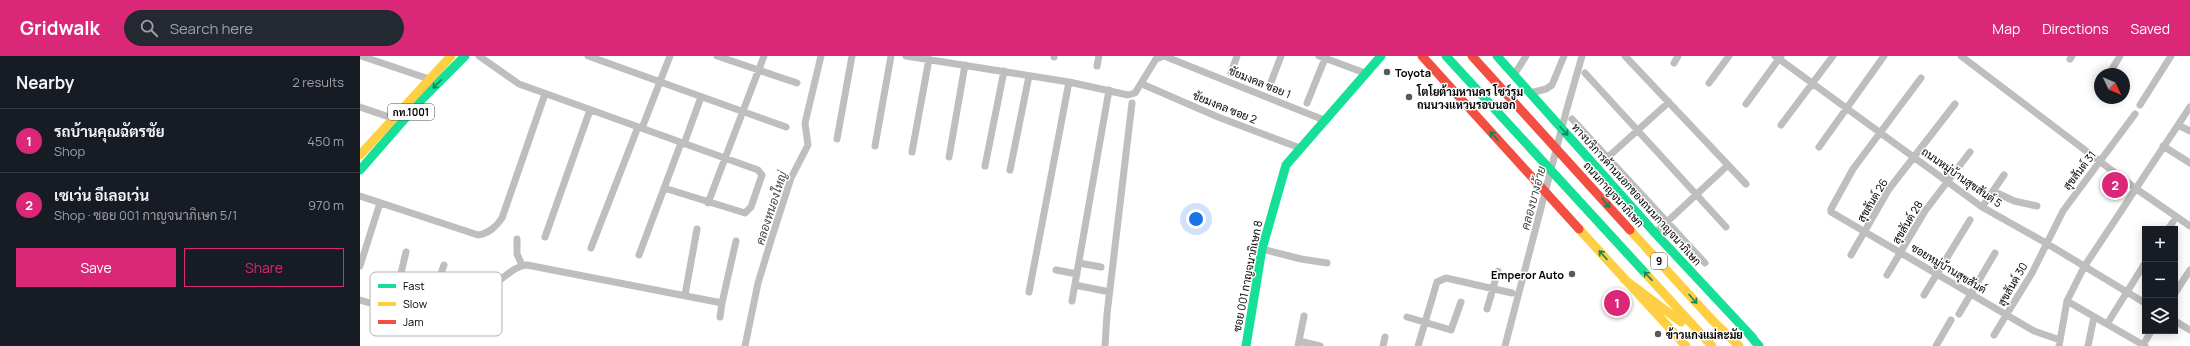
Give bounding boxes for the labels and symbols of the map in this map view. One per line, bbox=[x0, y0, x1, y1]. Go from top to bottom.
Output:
street label: ชัยมงคล ซอย 1 bbox=[1227, 63, 1293, 101]
place label: Toyota bbox=[1395, 65, 1431, 80]
marker: Toyota bbox=[1382, 67, 1392, 77]
north arrow bbox=[2094, 68, 2130, 104]
one-way arrow bbox=[433, 79, 442, 89]
place label: โตโยต้ามหานคร โชว์รูม ถนนวงแหวนรอบนอก bbox=[1416, 84, 1523, 112]
street label: ชัยมงคล ซอย 2 bbox=[1191, 87, 1259, 127]
marker: โตโยต้ามหานคร โชว์รูม ถนนวงแหวนรอบนอก bbox=[1404, 92, 1414, 102]
road number: กท.1001 bbox=[388, 104, 434, 120]
street label: ทางบริการด้านนอกของถนนกาญจนาภิเษก bbox=[1569, 119, 1705, 269]
one-way arrow bbox=[1560, 126, 1569, 137]
one-way arrow bbox=[1490, 131, 1499, 141]
street label: ถนนหมู่บ้านสุขสันต์ 5 bbox=[1918, 144, 2005, 212]
street label: สุขสันต์ 31 bbox=[2059, 147, 2101, 194]
street label: ถนนกาญจนาภิเษก bbox=[1580, 158, 1648, 230]
water label: คลองบางอ้าย bbox=[1516, 164, 1550, 232]
water label: คลองหนองใหญ่ bbox=[751, 168, 791, 247]
pin: 2 bbox=[2102, 170, 2128, 200]
street label: สุขสันต์ 26 bbox=[1853, 175, 1893, 226]
one-way arrow bbox=[1601, 197, 1610, 208]
street label: สุขสันต์ 28 bbox=[1888, 198, 1927, 247]
your location bbox=[1186, 209, 1206, 229]
street label: ซอย 001 กาญจนาภิเษก 8 bbox=[1229, 219, 1265, 333]
street label: ซอยหมู่บ้านสุขสันต์ bbox=[1907, 240, 1990, 298]
one-way arrow bbox=[1598, 250, 1607, 260]
road number: 9 bbox=[1651, 253, 1667, 269]
street label: สุขสันต์ 30 bbox=[1994, 259, 2032, 310]
place label: Emperor Auto bbox=[1491, 267, 1564, 282]
marker: Emperor Auto bbox=[1567, 269, 1577, 279]
one-way arrow bbox=[1643, 271, 1652, 281]
legend bbox=[370, 272, 502, 336]
text: Fast bbox=[403, 278, 425, 293]
pin: 1 bbox=[1604, 288, 1630, 318]
one-way arrow bbox=[1689, 293, 1698, 304]
text: Slow bbox=[403, 296, 428, 311]
text: Jam bbox=[403, 314, 424, 329]
place label: ข้าวแกงแม่ละมัย bbox=[1666, 327, 1743, 342]
marker: ข้าวแกงแม่ละมัย bbox=[1653, 329, 1663, 339]

